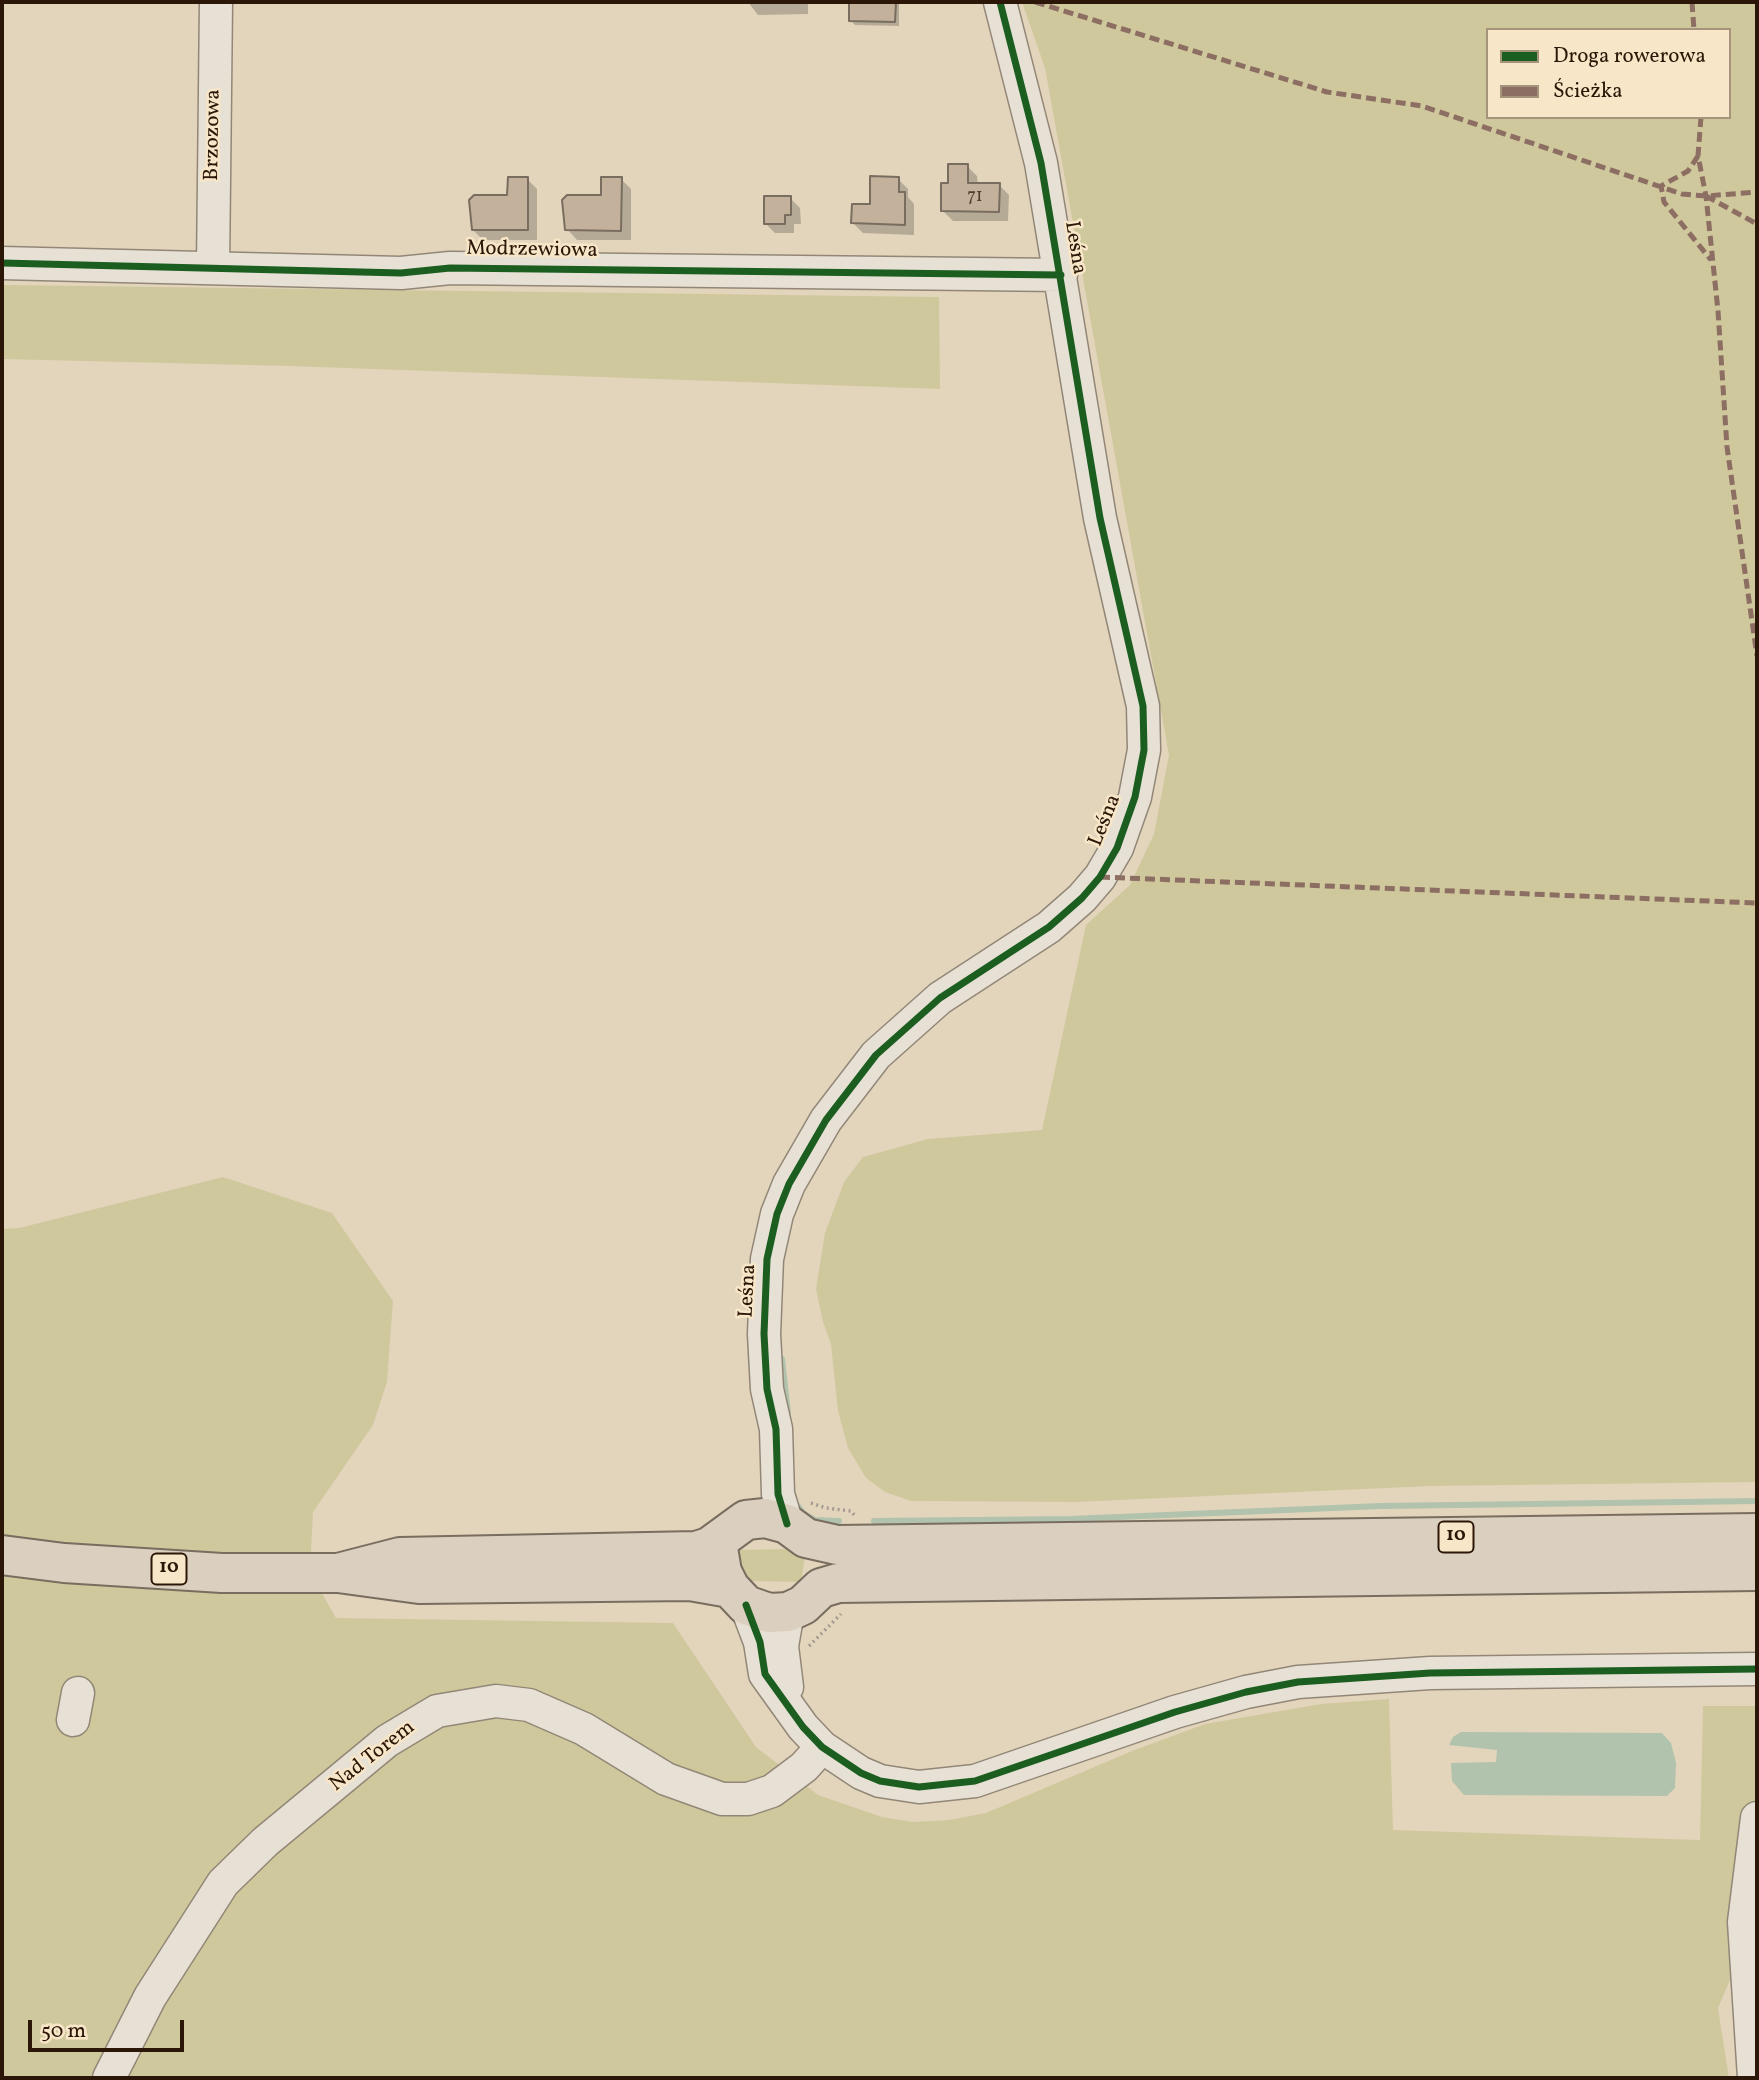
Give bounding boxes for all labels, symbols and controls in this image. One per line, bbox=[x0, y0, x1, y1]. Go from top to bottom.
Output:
legend bbox=[1486, 28, 1731, 119]
text: Droga rowerowa bbox=[1553, 42, 1706, 71]
text: Ścieżka bbox=[1553, 77, 1623, 106]
street label: Brzozowa bbox=[201, 89, 227, 181]
house number: 71 bbox=[967, 187, 983, 209]
street label: Leśna bbox=[1057, 220, 1091, 276]
street label: Modrzewiowa bbox=[466, 237, 598, 265]
street label: Leśna bbox=[1084, 791, 1128, 851]
street label: Leśna bbox=[735, 1264, 763, 1318]
road number: 10 bbox=[1438, 1522, 1474, 1553]
road number: 10 bbox=[152, 1554, 186, 1584]
street label: Nad Torem bbox=[325, 1716, 421, 1798]
scale bar bbox=[32, 2007, 187, 2050]
text: 50 m bbox=[41, 2017, 86, 2046]

